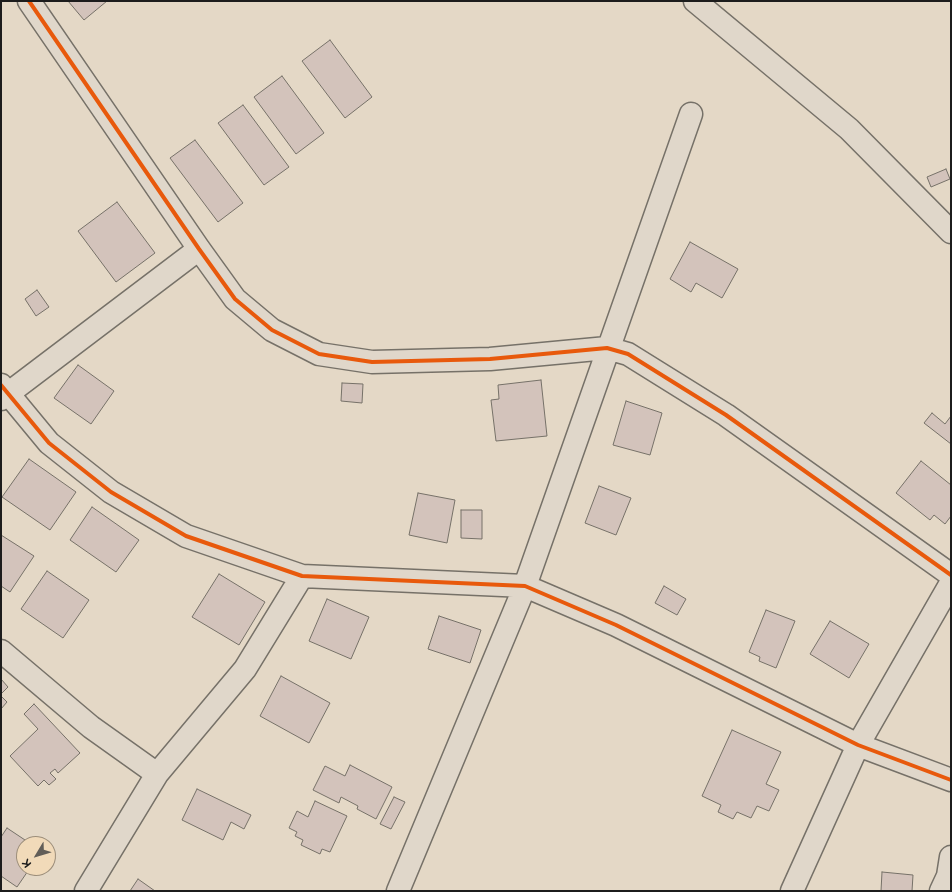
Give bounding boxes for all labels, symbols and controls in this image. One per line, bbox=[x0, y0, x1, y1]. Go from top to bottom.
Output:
north arrow bbox=[16, 836, 56, 876]
text: K bbox=[20, 856, 34, 870]

